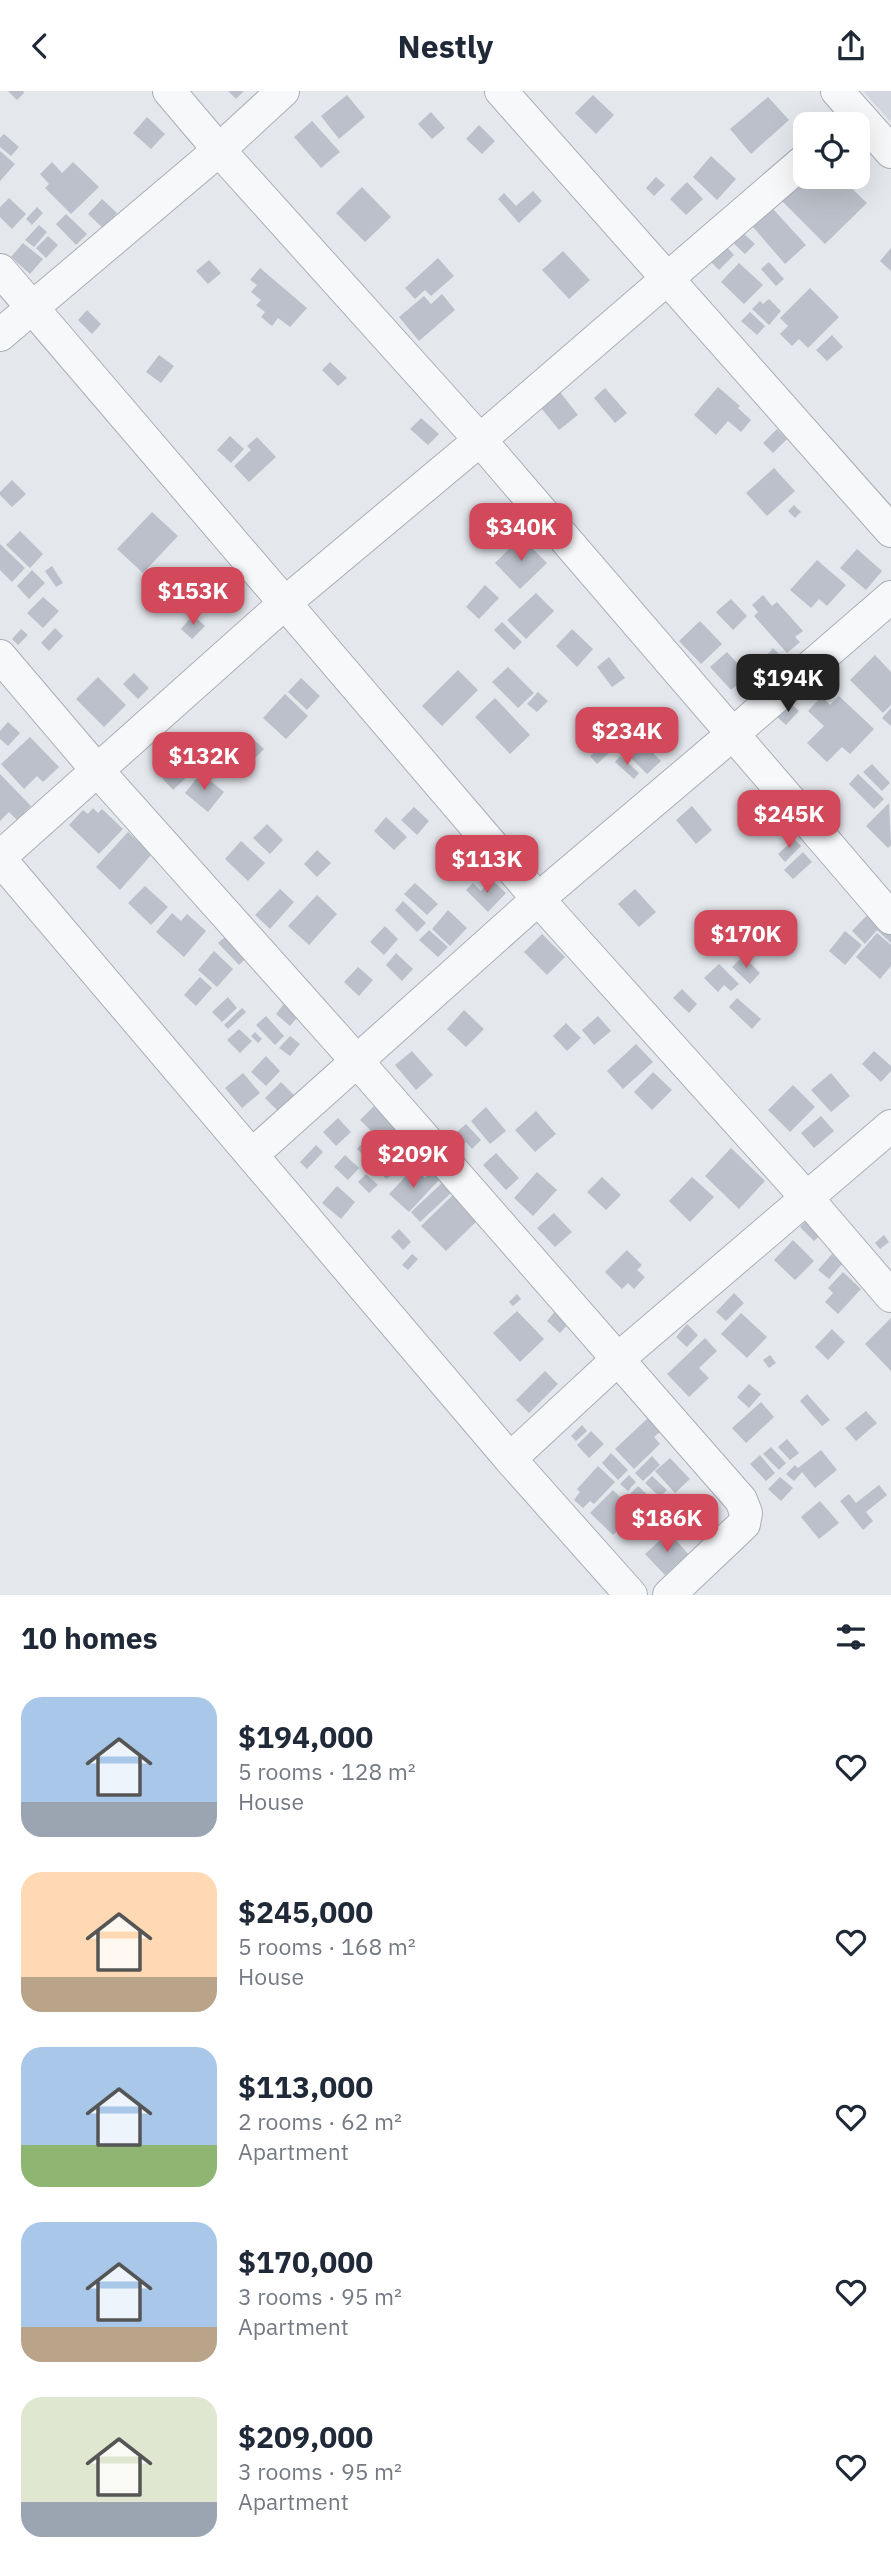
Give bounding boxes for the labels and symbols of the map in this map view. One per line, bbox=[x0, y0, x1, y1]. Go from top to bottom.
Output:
pin: $340K bbox=[472, 503, 570, 563]
pin: $153K bbox=[144, 567, 242, 627]
pin: $194K bbox=[739, 655, 837, 714]
pin: $234K bbox=[578, 707, 676, 767]
pin: $132K bbox=[155, 733, 253, 792]
pin: $245K bbox=[740, 791, 838, 850]
pin: $113K bbox=[438, 835, 536, 895]
pin: $170K bbox=[697, 911, 795, 970]
pin: $209K bbox=[364, 1131, 462, 1190]
pin: $186K bbox=[618, 1495, 716, 1554]

